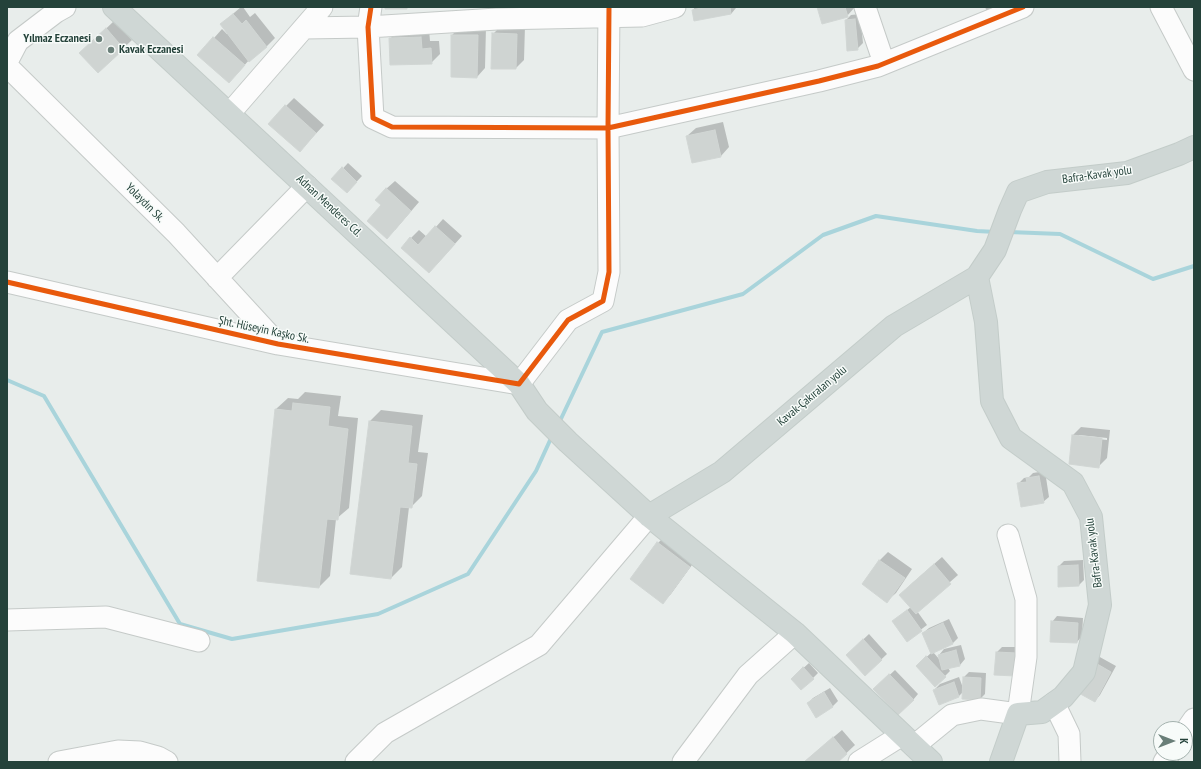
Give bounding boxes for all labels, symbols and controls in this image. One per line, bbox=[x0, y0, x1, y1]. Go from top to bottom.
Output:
place label: Yılmaz Eczanesi bbox=[23, 32, 91, 46]
marker: Yılmaz Eczanesi bbox=[94, 34, 104, 44]
place label: Kavak Eczanesi bbox=[119, 43, 183, 57]
marker: Kavak Eczanesi bbox=[106, 45, 116, 55]
street label: Bafra-Kavak yolu bbox=[1061, 163, 1133, 187]
street label: Adnan Menderes Cd. bbox=[293, 172, 365, 240]
street label: Yolaydın Sk. bbox=[122, 180, 168, 226]
street label: Şht. Hüseyin Kaşko Sk. bbox=[217, 313, 311, 347]
street label: Kavak-Çakıralan yolu bbox=[774, 363, 850, 429]
street label: Bafra-Kavak yolu bbox=[1083, 517, 1105, 589]
north arrow bbox=[1153, 721, 1193, 761]
text: K bbox=[1177, 738, 1191, 744]

